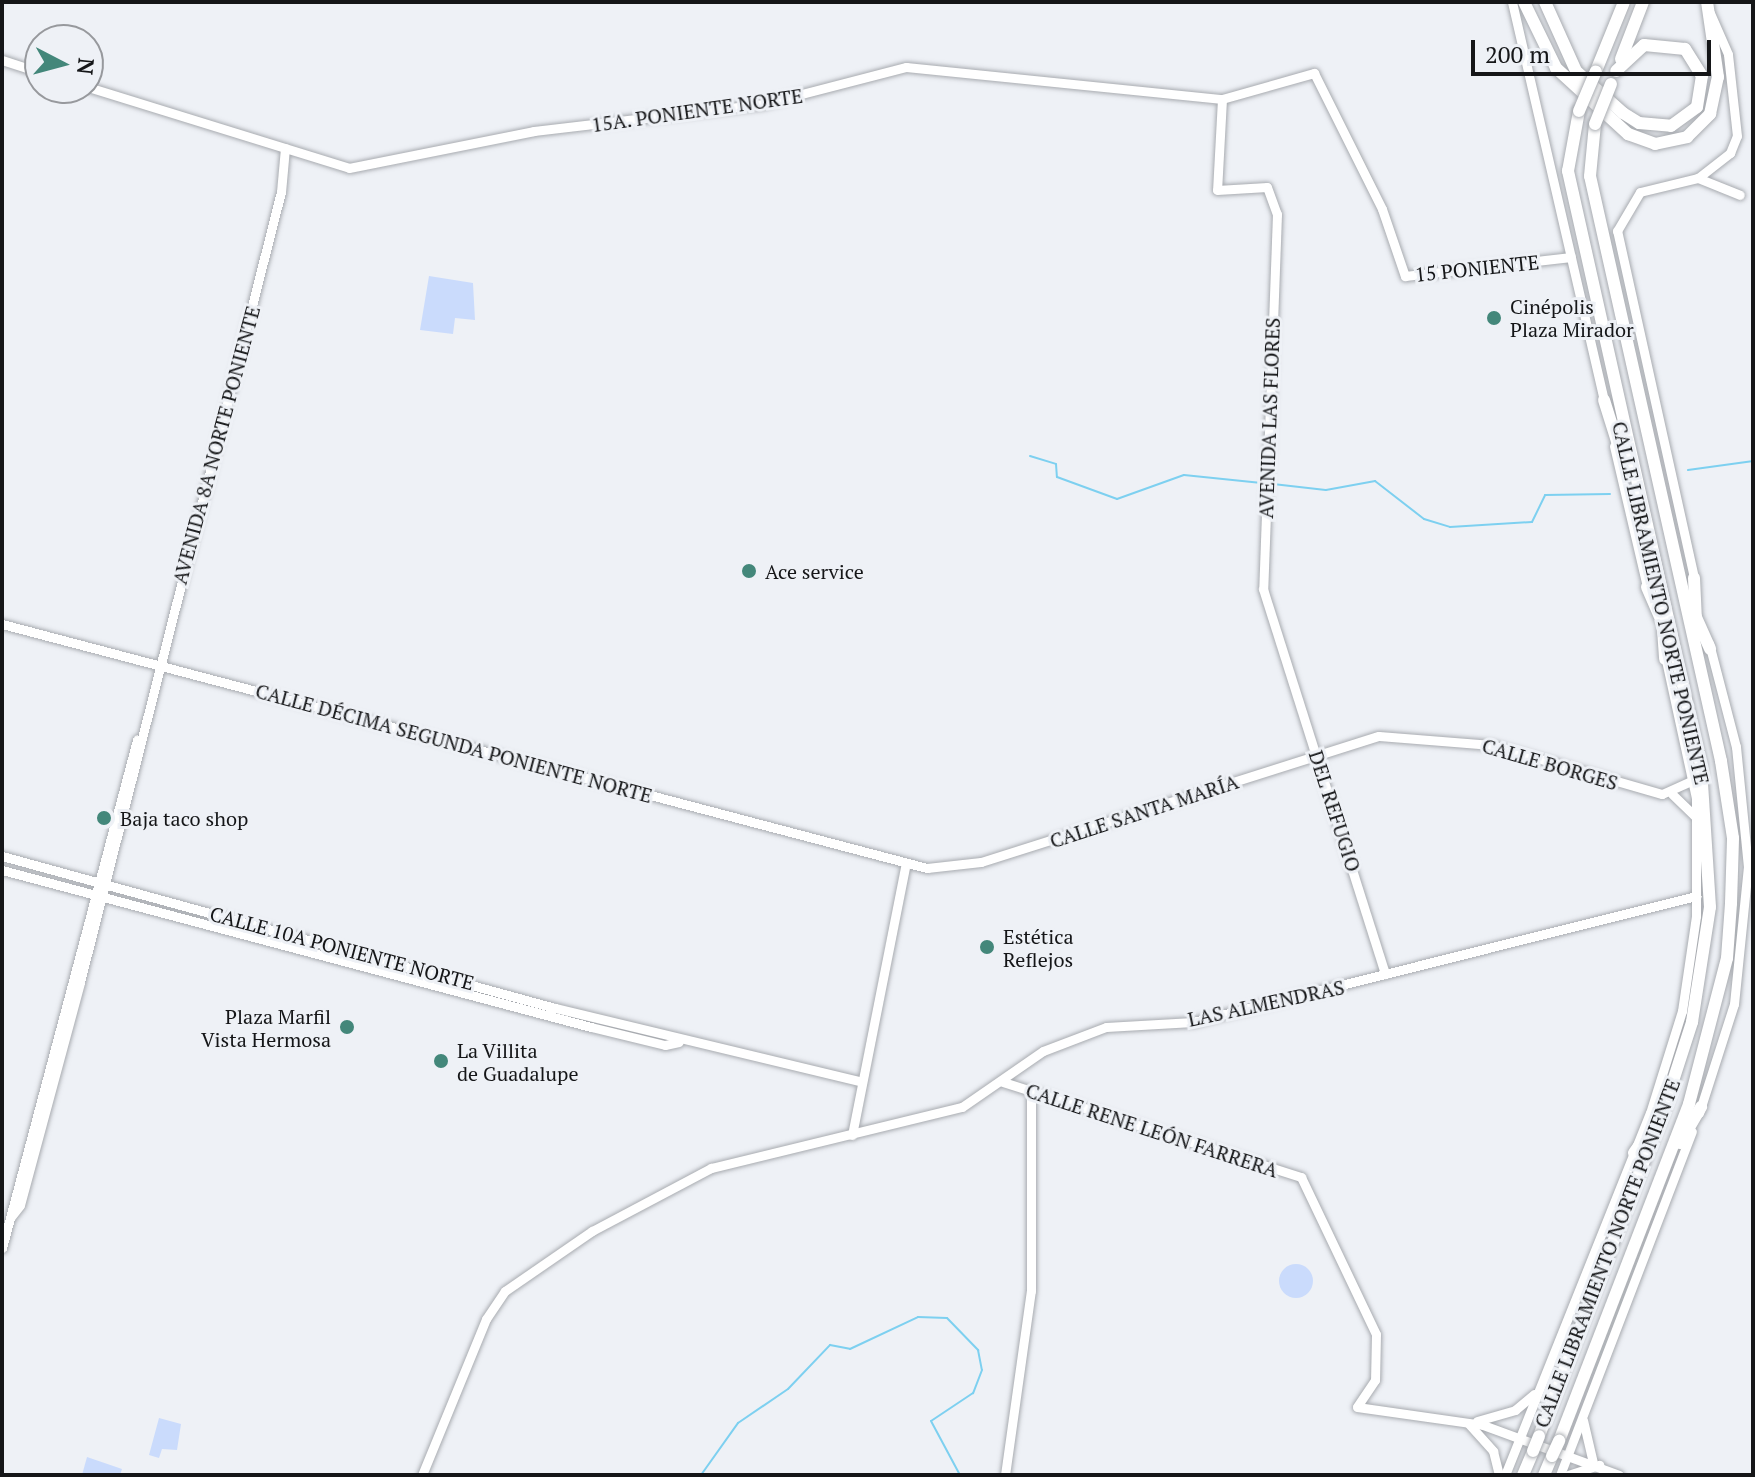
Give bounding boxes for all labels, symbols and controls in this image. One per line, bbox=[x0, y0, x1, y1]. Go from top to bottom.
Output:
north arrow bbox=[24, 24, 104, 104]
scale bar bbox=[1475, 24, 1715, 74]
text: 200 m bbox=[1485, 38, 1550, 70]
text: N bbox=[71, 57, 102, 76]
street label: 15A. PONIENTE NORTE bbox=[589, 83, 805, 137]
street label: 15 PONIENTE bbox=[1414, 250, 1540, 286]
place label: Cinépolis Plaza Mirador bbox=[1510, 294, 1634, 341]
street label: AVENIDA 8A NORTE PONIENTE bbox=[167, 303, 265, 587]
marker: Cinépolis Plaza Mirador bbox=[1485, 309, 1503, 327]
street label: AVENIDA LAS FLORES bbox=[1253, 317, 1285, 519]
street label: CALLE LIBRAMIENTO NORTE PONIENTE bbox=[1607, 419, 1715, 787]
place label: Ace service bbox=[765, 559, 864, 583]
marker: Ace service bbox=[740, 562, 758, 580]
street label: CALLE DÉCIMA SEGUNDA PONIENTE NORTE bbox=[253, 678, 655, 808]
street label: CALLE BORGES bbox=[1479, 733, 1621, 795]
street label: DEL REFUGIO bbox=[1304, 747, 1366, 875]
street label: CALLE SANTA MARÍA bbox=[1046, 769, 1242, 853]
place label: Baja taco shop bbox=[120, 806, 248, 830]
marker: Baja taco shop bbox=[95, 809, 113, 827]
street label: CALLE 10A PONIENTE NORTE bbox=[207, 901, 477, 995]
place label: Estética Reflejos bbox=[1003, 924, 1074, 971]
marker: Estética Reflejos bbox=[978, 938, 996, 956]
street label: LAS ALMENDRAS bbox=[1185, 975, 1347, 1031]
place label: Plaza Marfil Vista Hermosa bbox=[201, 1004, 331, 1051]
marker: Plaza Marfil Vista Hermosa bbox=[338, 1018, 356, 1036]
place label: La Villita de Guadalupe bbox=[457, 1038, 578, 1085]
marker: La Villita de Guadalupe bbox=[432, 1052, 450, 1070]
street label: CALLE LIBRAMIENTO NORTE PONIENTE bbox=[1529, 1075, 1685, 1431]
street label: CALLE RENE LEÓN FARRERA bbox=[1023, 1078, 1281, 1182]

